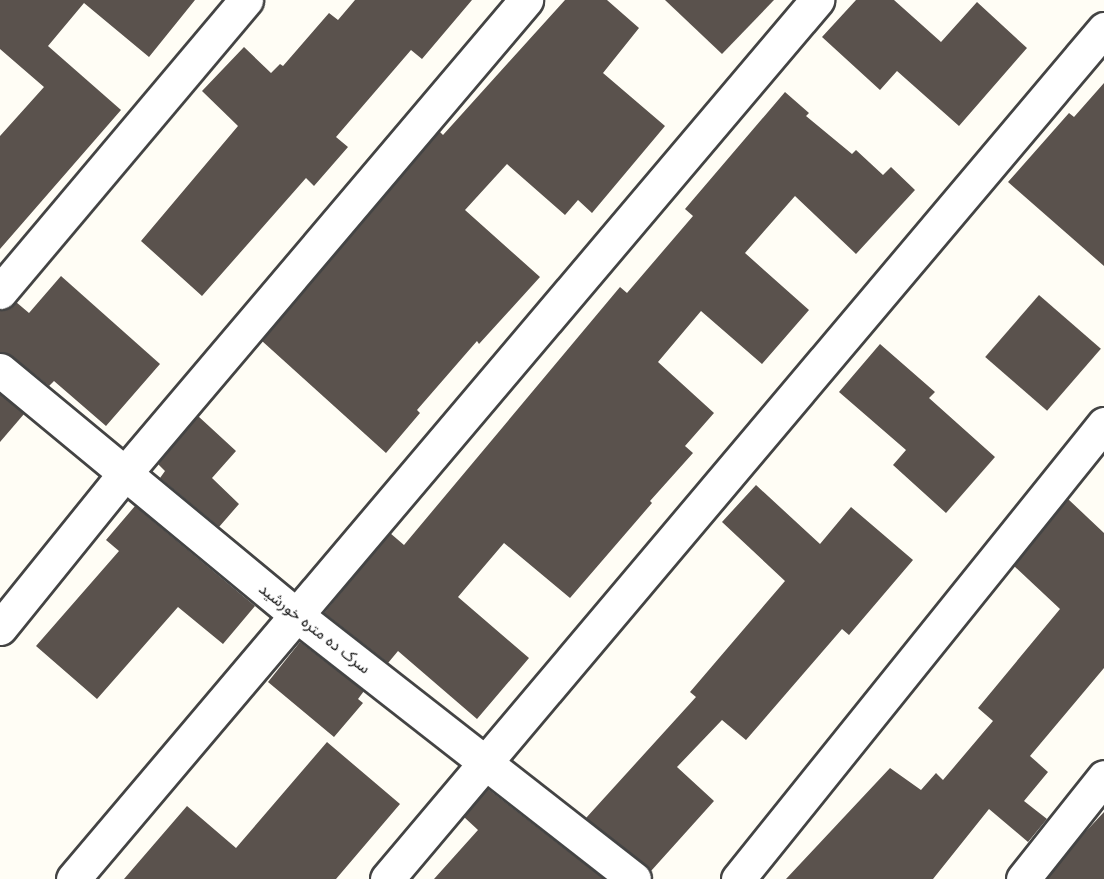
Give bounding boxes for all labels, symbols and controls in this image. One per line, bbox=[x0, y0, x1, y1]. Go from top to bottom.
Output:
street label: سرک ده متره خورشید bbox=[255, 579, 375, 677]

